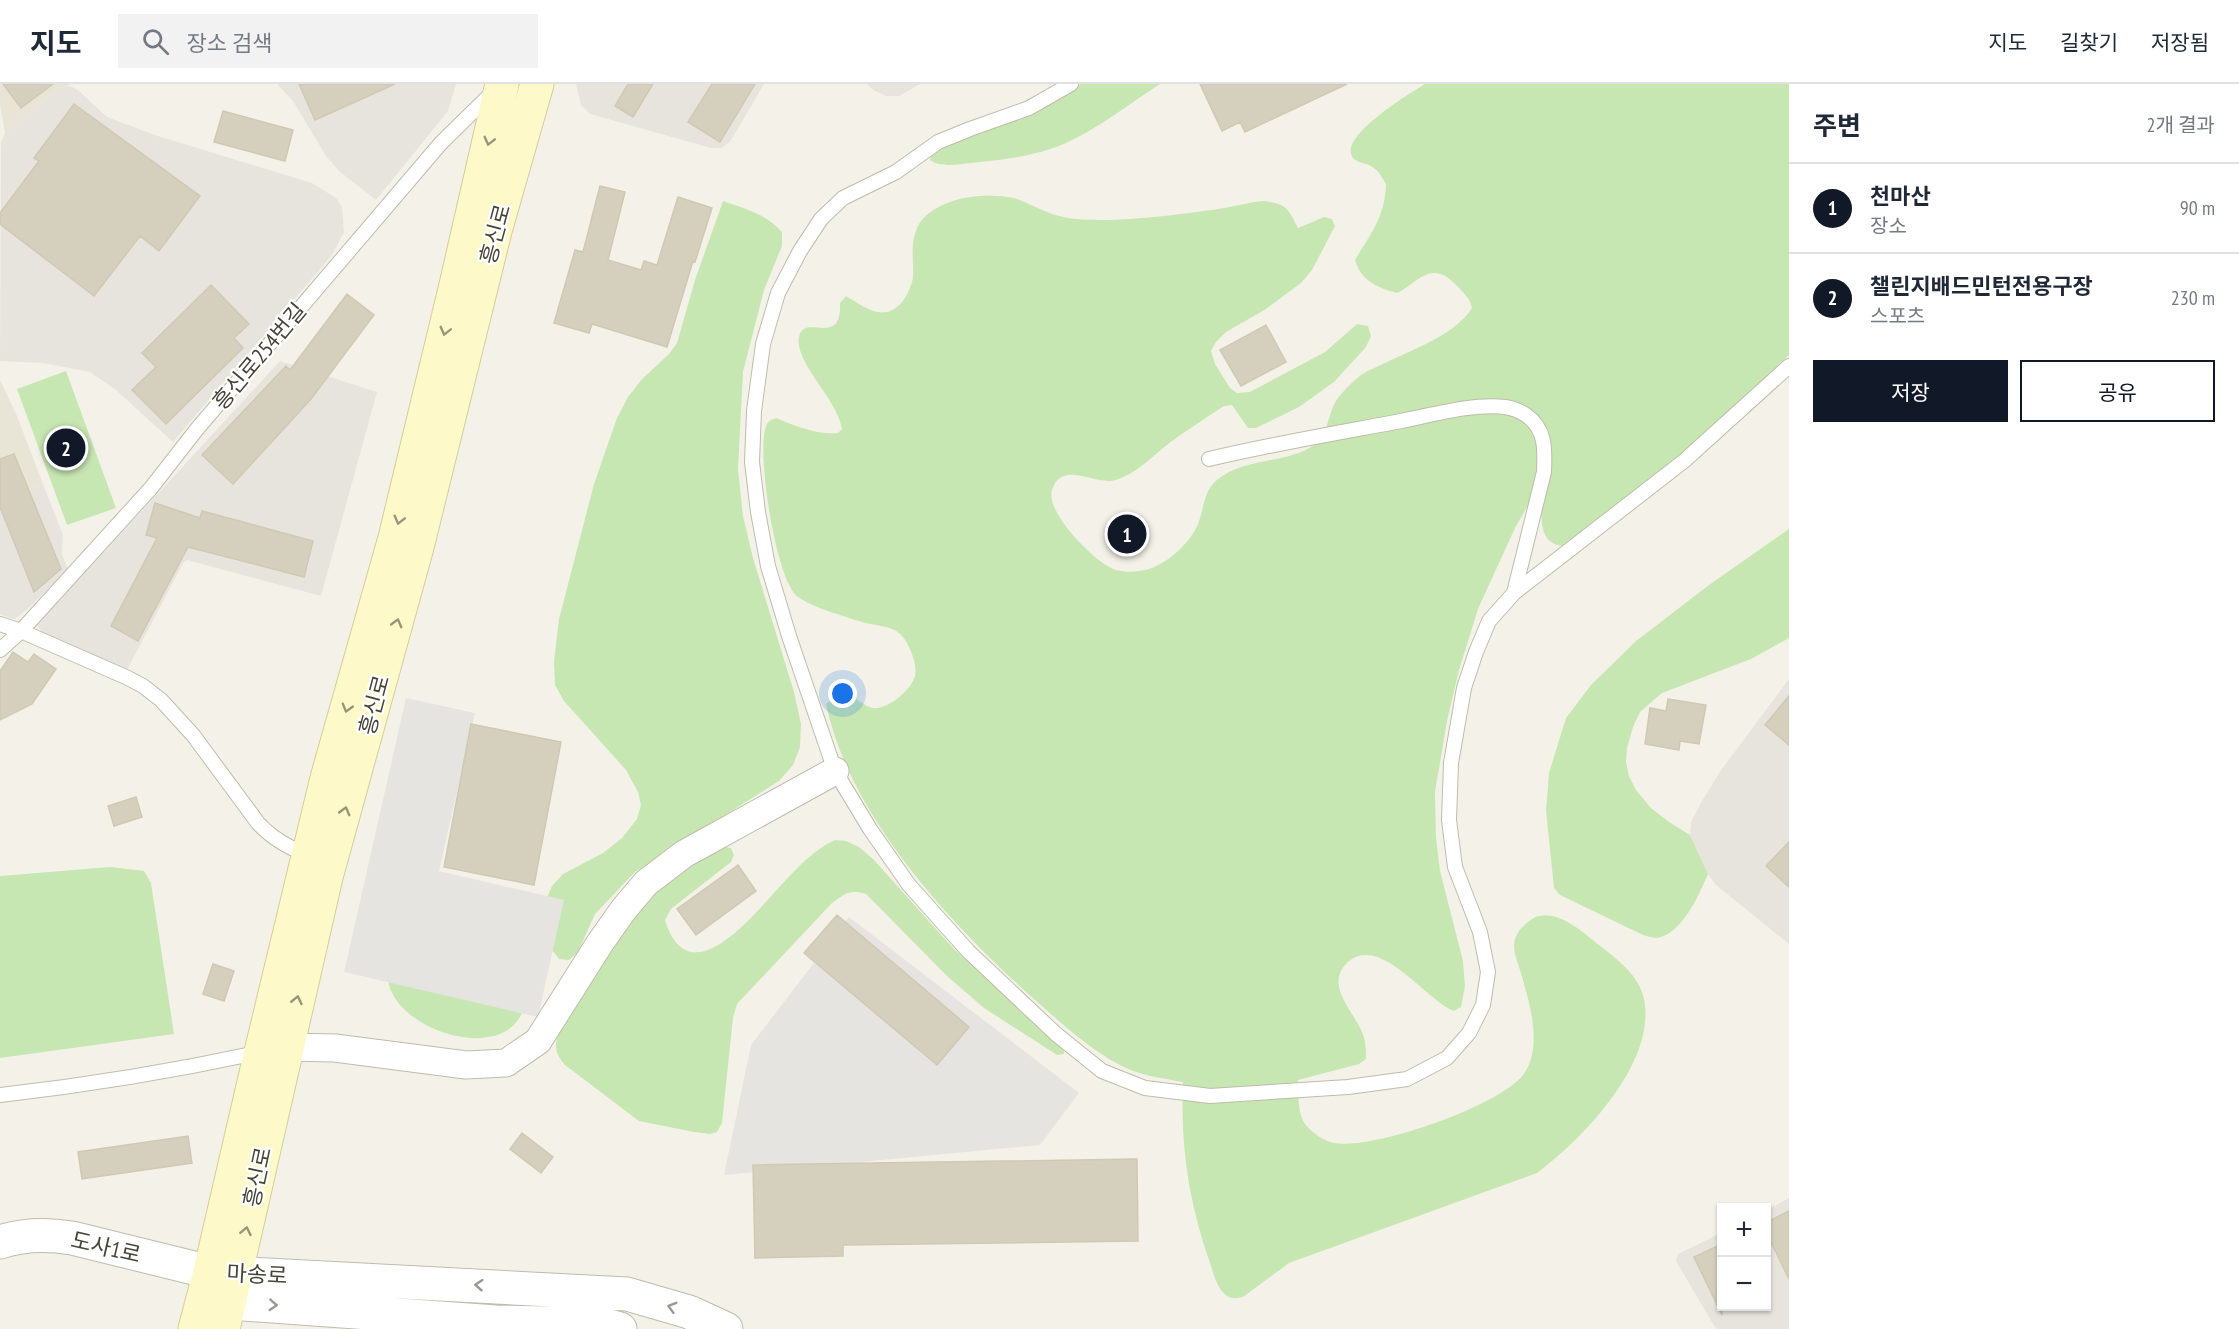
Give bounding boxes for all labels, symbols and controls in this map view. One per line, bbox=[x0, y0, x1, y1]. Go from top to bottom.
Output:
search box bbox=[118, 14, 538, 68]
text: 지도 bbox=[30, 24, 82, 61]
icon: search bbox=[139, 25, 172, 58]
text: 장소 검색 bbox=[187, 29, 272, 57]
text: 지도 bbox=[1988, 29, 2027, 56]
text: 길찾기 bbox=[2060, 29, 2118, 56]
text: 저장됨 bbox=[2151, 29, 2209, 56]
text: 주변 bbox=[1813, 109, 1861, 142]
text: 2개 결과 bbox=[2147, 112, 2215, 138]
one-way arrow bbox=[483, 136, 496, 146]
text: 천마산 bbox=[1870, 182, 1931, 210]
text: 1 bbox=[1828, 195, 1837, 221]
text: 90 m bbox=[2180, 195, 2215, 221]
street label: 흥신로 bbox=[474, 201, 516, 267]
text: 장소 bbox=[1870, 213, 1907, 239]
text: 챌린지배드민턴전용구장 bbox=[1870, 272, 2093, 300]
text: 2 bbox=[1828, 285, 1837, 311]
text: 230 m bbox=[2171, 285, 2215, 311]
street label: 흥신로254번길 bbox=[206, 297, 312, 415]
text: 스포츠 bbox=[1870, 303, 1925, 329]
one-way arrow bbox=[440, 326, 453, 336]
button: 저장 bbox=[1813, 360, 2008, 422]
button: 공유 bbox=[2020, 360, 2215, 422]
pin: 2 bbox=[46, 426, 86, 470]
pin: 1 bbox=[1108, 512, 1146, 556]
one-way arrow bbox=[393, 515, 406, 525]
one-way arrow bbox=[389, 618, 402, 628]
street label: 흥신로 bbox=[353, 672, 395, 738]
your location bbox=[828, 679, 857, 708]
one-way arrow bbox=[342, 702, 354, 713]
one-way arrow bbox=[338, 806, 350, 817]
one-way arrow bbox=[290, 995, 303, 1005]
street label: 흥신로 bbox=[237, 1144, 277, 1210]
map controls bbox=[1717, 1203, 1771, 1311]
button: + bbox=[1717, 1203, 1771, 1257]
street label: 도사1로 bbox=[68, 1225, 144, 1269]
one-way arrow bbox=[238, 1226, 251, 1236]
button: − bbox=[1717, 1257, 1771, 1311]
street label: 마송로 bbox=[226, 1258, 288, 1290]
one-way arrow bbox=[475, 1279, 484, 1292]
one-way arrow bbox=[268, 1299, 277, 1312]
one-way arrow bbox=[667, 1302, 678, 1314]

